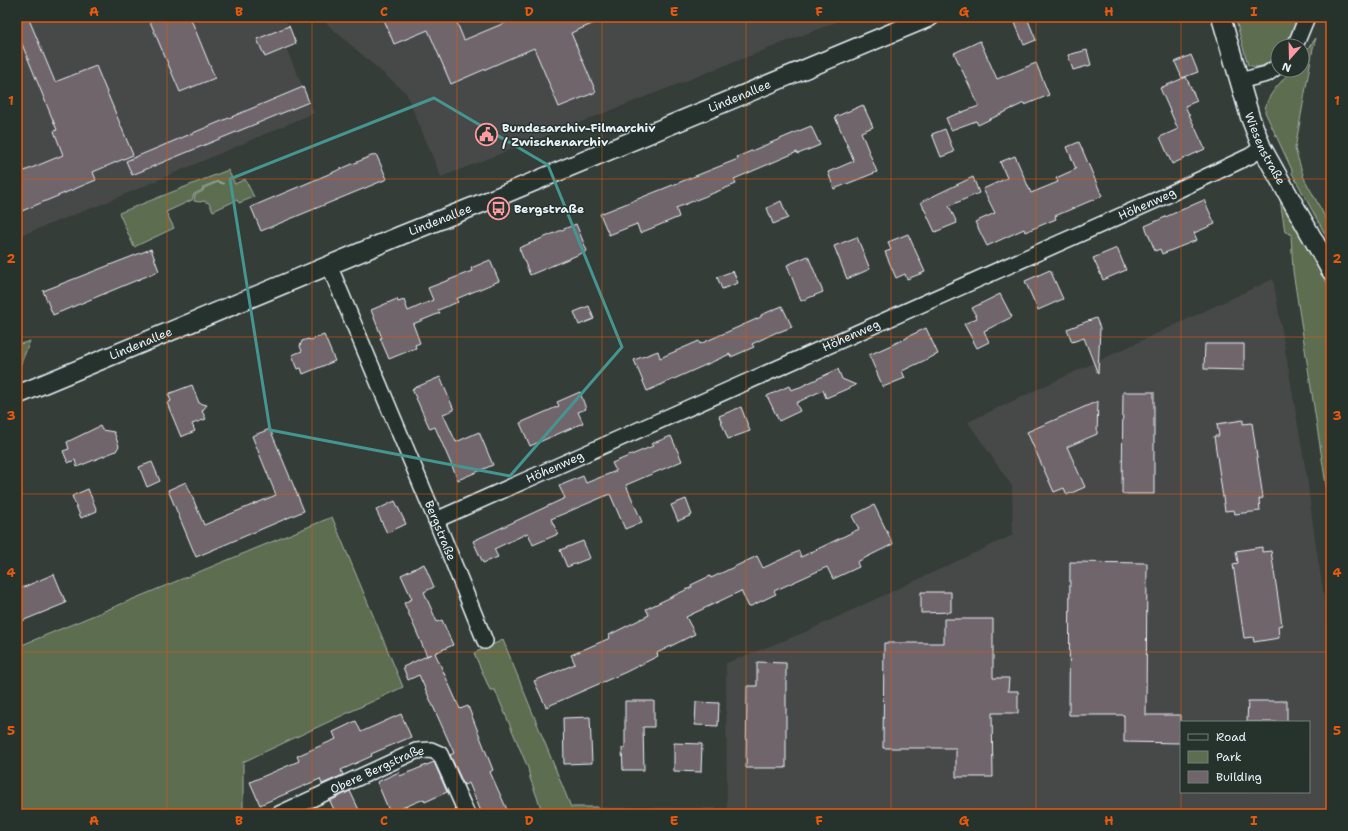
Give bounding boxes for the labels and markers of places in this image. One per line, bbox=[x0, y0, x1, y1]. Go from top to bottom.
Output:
place label: Bundesarchiv-Filmarchiv / Zwischenarchiv bbox=[502, 120, 655, 150]
public building icon: Bundesarchiv-Filmarchiv / Zwischenarchiv bbox=[473, 122, 499, 148]
bus stop icon: Bergstraße bbox=[486, 196, 512, 222]
place label: Bergstraße bbox=[514, 201, 584, 217]

